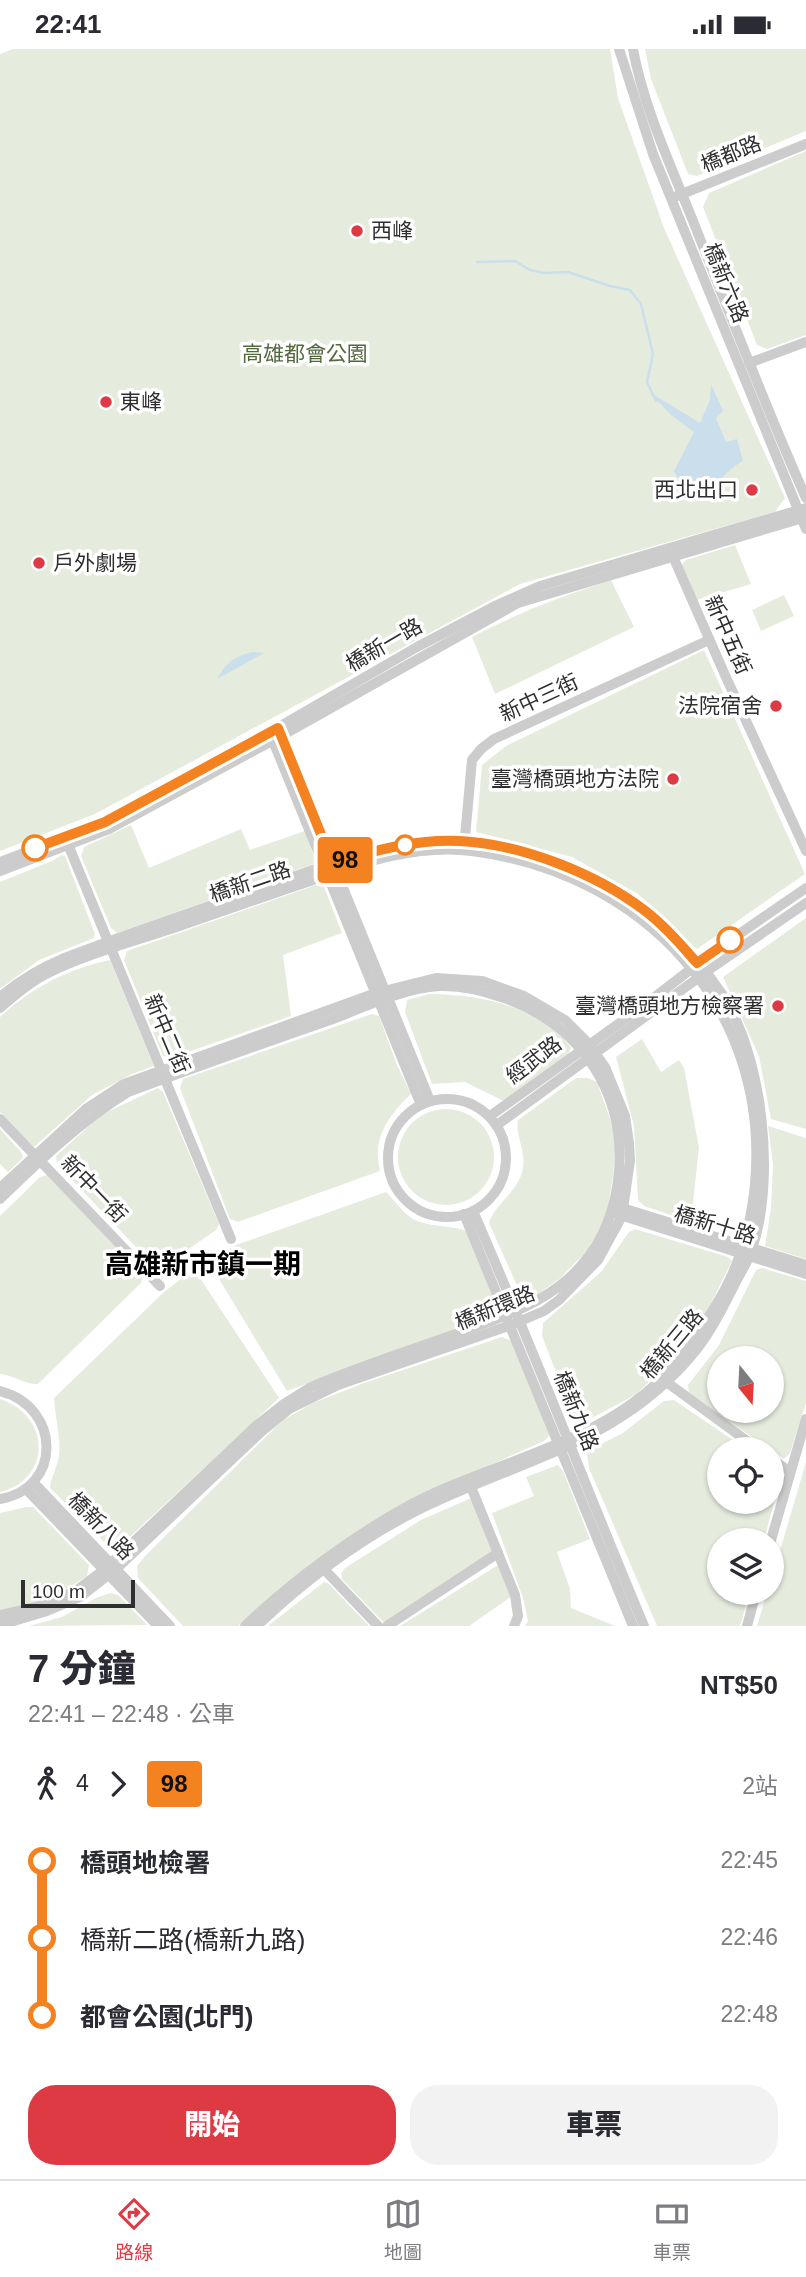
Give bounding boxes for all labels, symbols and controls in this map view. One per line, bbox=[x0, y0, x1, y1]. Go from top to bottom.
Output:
text: 22:41 bbox=[35, 9, 102, 39]
street label: 橋都路 bbox=[697, 131, 764, 176]
place label: 西峰 bbox=[371, 219, 413, 242]
marker: 西峰 bbox=[349, 223, 365, 239]
street label: 橋新六路 bbox=[700, 240, 753, 326]
park label: 高雄都會公園 bbox=[242, 342, 368, 365]
place label: 東峰 bbox=[120, 390, 162, 413]
marker: 東峰 bbox=[98, 394, 114, 410]
place label: 西北出口 bbox=[654, 478, 738, 501]
marker: 西北出口 bbox=[744, 482, 760, 498]
place label: 戶外劇場 bbox=[53, 551, 137, 574]
marker: 戶外劇場 bbox=[31, 555, 47, 571]
street label: 新中五街 bbox=[701, 592, 756, 678]
street label: 橋新一路 bbox=[342, 614, 426, 676]
street label: 新中三街 bbox=[496, 669, 582, 726]
place label: 法院宿舍 bbox=[678, 694, 762, 717]
marker: 法院宿舍 bbox=[768, 698, 784, 714]
place label: 臺灣橋頭地方法院 bbox=[491, 767, 659, 790]
marker: 臺灣橋頭地方法院 bbox=[665, 771, 681, 787]
unlabelled marker bbox=[22, 835, 48, 861]
unlabelled marker bbox=[395, 835, 415, 855]
line badge: 98 bbox=[314, 837, 376, 883]
text: 98 bbox=[332, 846, 358, 873]
street label: 橋新二路 bbox=[206, 857, 293, 906]
unlabelled marker bbox=[717, 927, 743, 953]
street label: 新中二街 bbox=[140, 991, 194, 1077]
place label: 臺灣橋頭地方檢察署 bbox=[575, 994, 764, 1017]
marker: 臺灣橋頭地方檢察署 bbox=[770, 998, 786, 1014]
street label: 經武路 bbox=[502, 1031, 566, 1088]
street label: 新中一街 bbox=[57, 1150, 132, 1227]
street label: 橋新十路 bbox=[672, 1201, 759, 1248]
district label: 高雄新市鎮一期 bbox=[105, 1249, 301, 1280]
street label: 橋新環路 bbox=[452, 1281, 538, 1334]
street label: 橋新三路 bbox=[636, 1304, 707, 1383]
north arrow bbox=[707, 1346, 784, 1423]
map controls bbox=[707, 1346, 784, 1605]
street label: 橋新九路 bbox=[550, 1368, 603, 1454]
button: locate bbox=[707, 1437, 784, 1514]
street label: 橋新八路 bbox=[64, 1487, 139, 1564]
button: layers bbox=[707, 1528, 784, 1605]
scale bar bbox=[21, 1577, 135, 1609]
text: 100 m bbox=[32, 1581, 85, 1602]
text: 7 分鐘 bbox=[28, 1648, 136, 1690]
text: NT$50 bbox=[700, 1670, 778, 1700]
text: 22:41 – 22:48 · 公車 bbox=[28, 1701, 235, 1727]
icon: walk bbox=[28, 1765, 66, 1803]
icon: forward bbox=[99, 1765, 137, 1803]
text: 4 bbox=[76, 1770, 89, 1796]
text: 98 bbox=[161, 1770, 188, 1797]
text: 2站 bbox=[742, 1773, 778, 1799]
text: 22:45 bbox=[720, 1847, 778, 1873]
text: 橋頭地檢署 bbox=[80, 1848, 210, 1878]
text: 22:46 bbox=[720, 1924, 778, 1950]
text: 橋新二路(橋新九路) bbox=[80, 1925, 305, 1955]
text: 22:48 bbox=[720, 2001, 778, 2027]
text: 都會公園(北門) bbox=[80, 2002, 253, 2032]
button: 開始 bbox=[28, 2085, 396, 2165]
button: 車票 bbox=[410, 2085, 778, 2165]
tab: 路線 bbox=[115, 2195, 153, 2264]
tab: 地圖 bbox=[384, 2195, 422, 2264]
tab: 車票 bbox=[653, 2195, 691, 2264]

